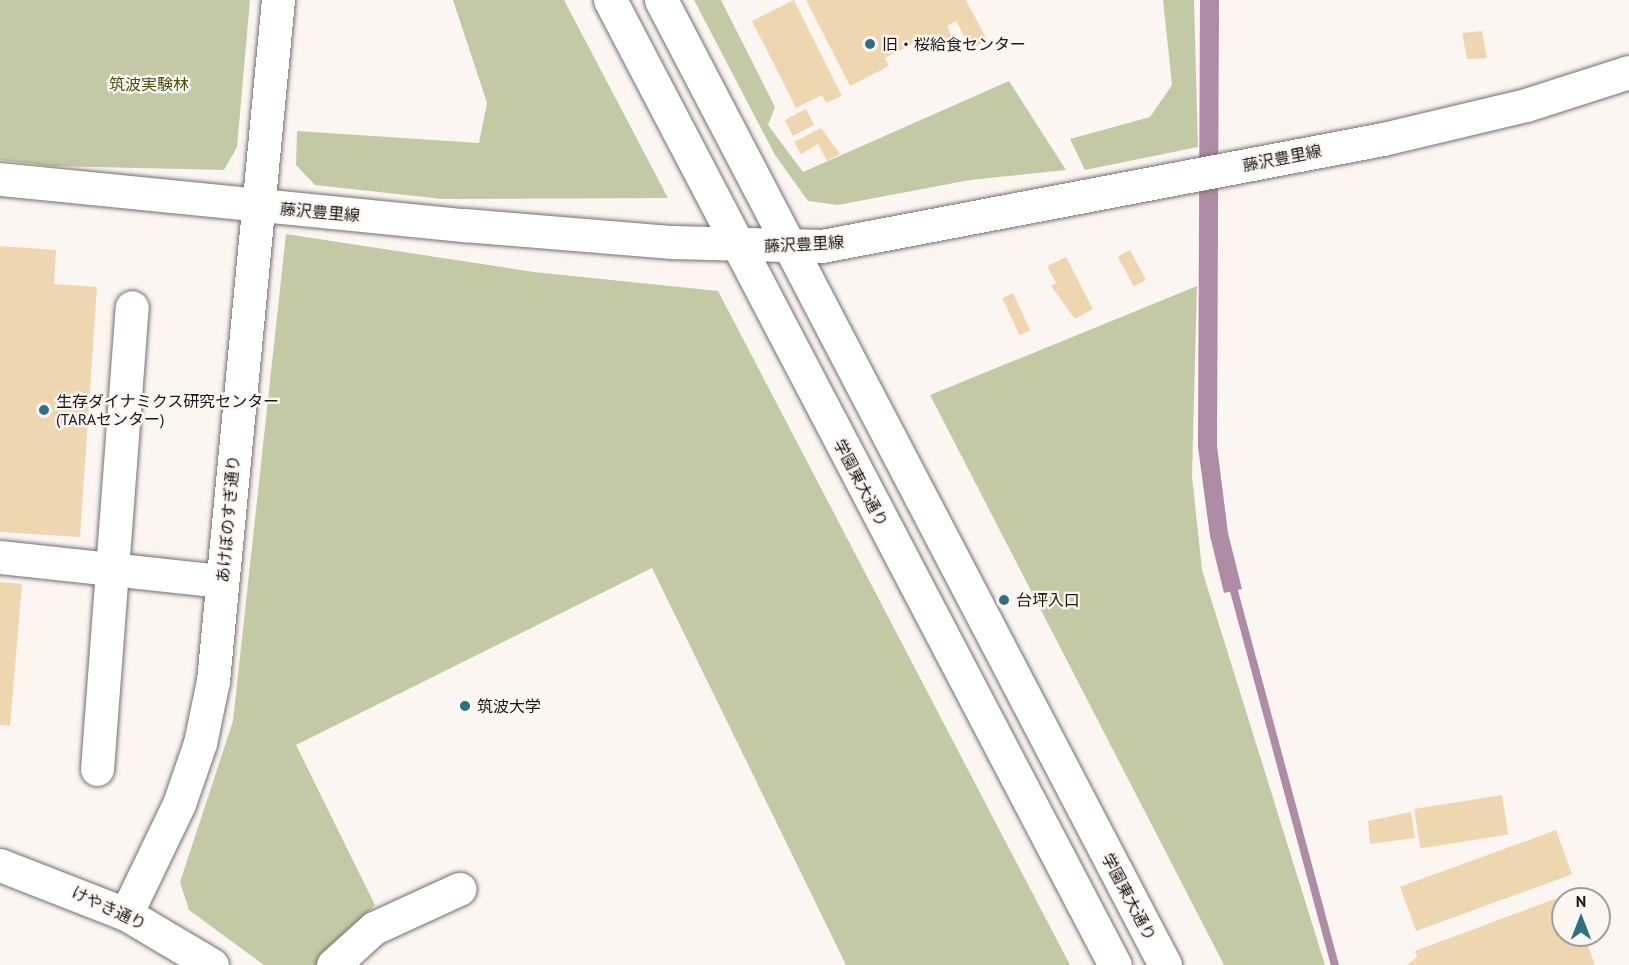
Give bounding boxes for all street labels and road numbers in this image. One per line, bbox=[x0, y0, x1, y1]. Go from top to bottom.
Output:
street label: 藤沢豊里線 bbox=[1241, 141, 1323, 175]
street label: 藤沢豊里線 bbox=[279, 199, 361, 225]
street label: 藤沢豊里線 bbox=[764, 232, 844, 256]
street label: 学園東大通り bbox=[830, 436, 892, 530]
street label: あけぼのすぎ通り bbox=[213, 454, 243, 584]
street label: 学園東大通り bbox=[1098, 850, 1160, 944]
street label: けやき通り bbox=[69, 882, 149, 934]

